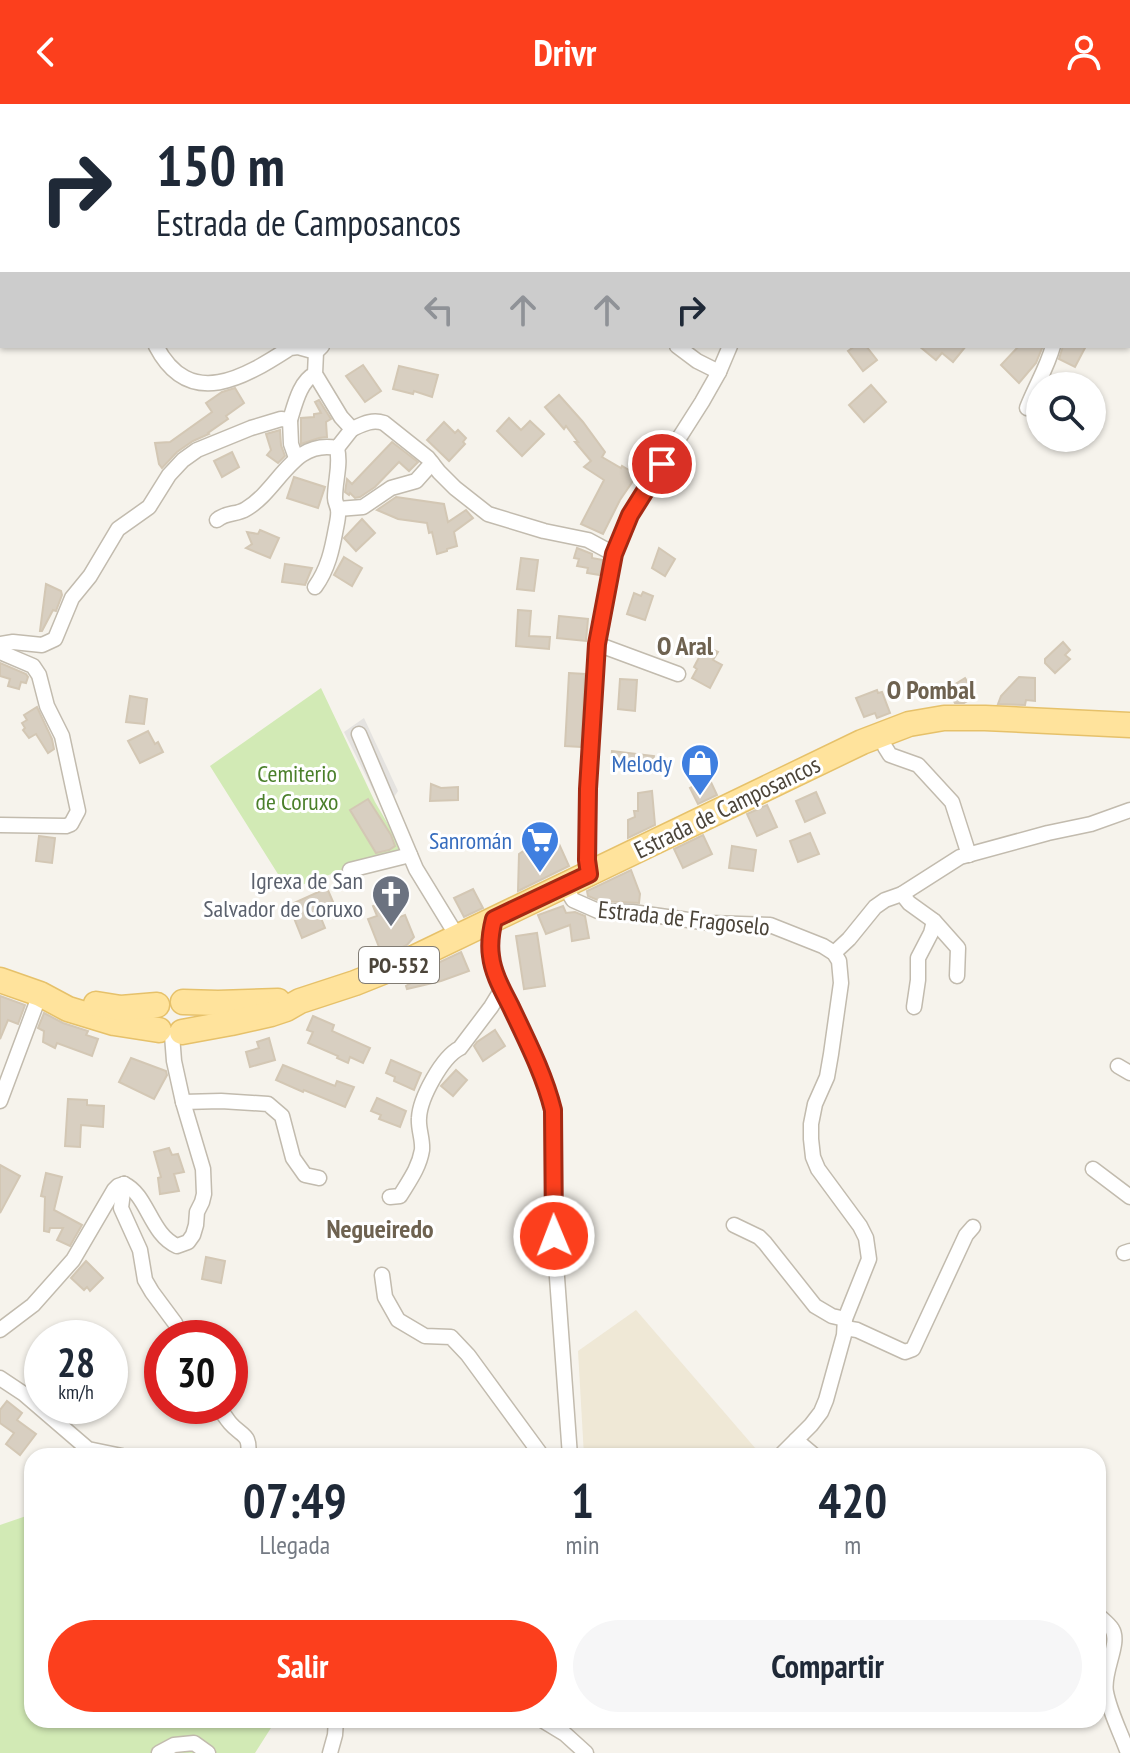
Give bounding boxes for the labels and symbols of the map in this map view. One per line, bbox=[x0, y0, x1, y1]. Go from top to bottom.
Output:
pin bbox=[628, 430, 696, 498]
district label: O Aral bbox=[657, 629, 714, 662]
district label: O Pombal bbox=[887, 673, 976, 706]
shop icon: Melody bbox=[679, 742, 721, 797]
place label: Melody bbox=[611, 748, 672, 779]
street label: Estrada de Camposancos bbox=[629, 749, 825, 865]
park label: Cemiterio de Coruxo bbox=[256, 758, 338, 817]
supermarket icon: Sanromán bbox=[519, 819, 561, 874]
place label: Sanromán bbox=[429, 825, 512, 856]
place label: Igrexa de San Salvador de Coruxo bbox=[203, 865, 363, 924]
church icon: Igrexa de San Salvador de Coruxo bbox=[370, 873, 412, 928]
street label: Estrada de Fragoselo bbox=[597, 894, 771, 942]
road number: PO-552 bbox=[359, 947, 439, 983]
position arrow bbox=[512, 1194, 596, 1278]
district label: Negueiredo bbox=[326, 1212, 434, 1245]
speed limit sign: 30 bbox=[144, 1320, 248, 1424]

